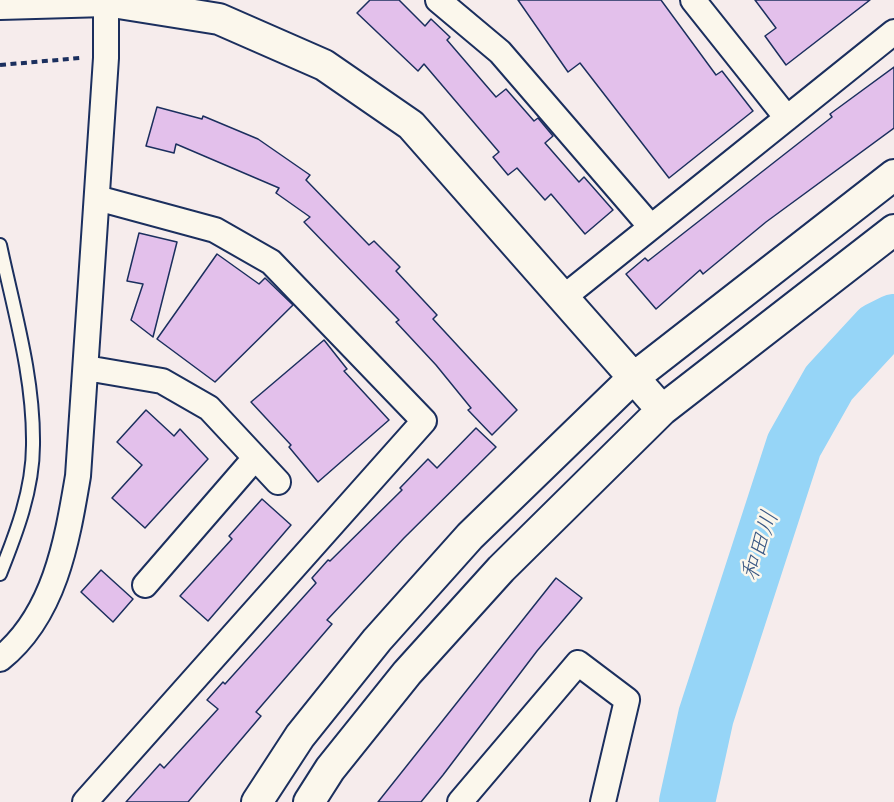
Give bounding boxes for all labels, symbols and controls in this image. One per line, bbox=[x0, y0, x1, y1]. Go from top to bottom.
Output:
water label: 和田川 bbox=[736, 507, 786, 585]

